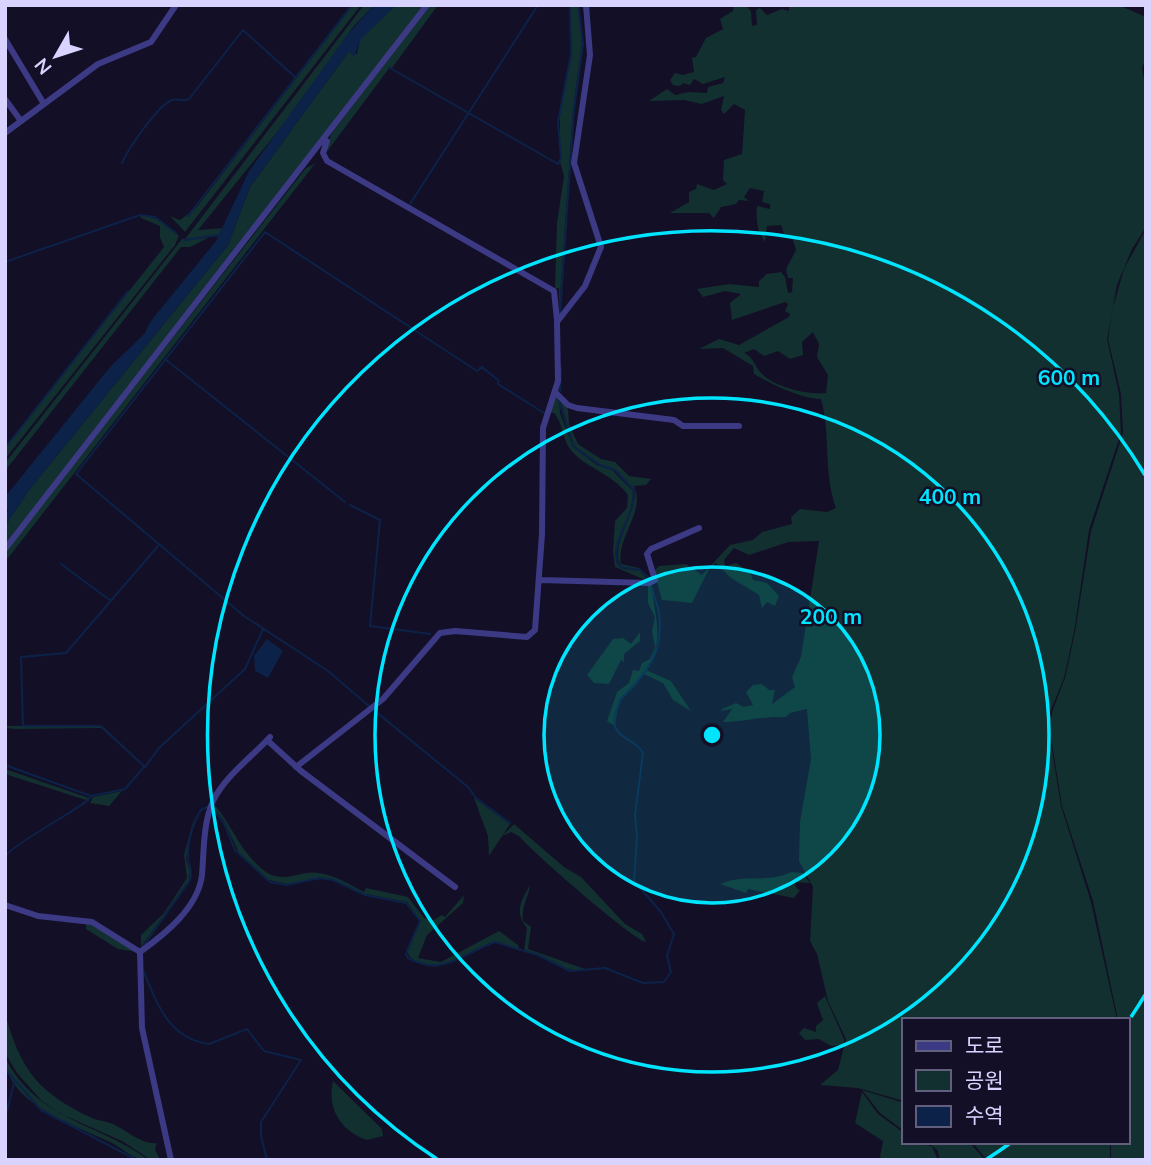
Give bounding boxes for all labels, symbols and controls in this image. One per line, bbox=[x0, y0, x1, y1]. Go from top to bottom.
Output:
north arrow bbox=[21, 21, 91, 91]
text: N bbox=[29, 54, 57, 80]
text: 600 m bbox=[1038, 364, 1100, 390]
text: 400 m bbox=[919, 483, 981, 509]
text: 200 m bbox=[800, 603, 862, 629]
centre of rings bbox=[700, 723, 724, 747]
legend bbox=[902, 1018, 1130, 1144]
text: 도로 bbox=[965, 1032, 1004, 1058]
text: 공원 bbox=[965, 1067, 1004, 1093]
text: 수역 bbox=[965, 1102, 1004, 1128]

